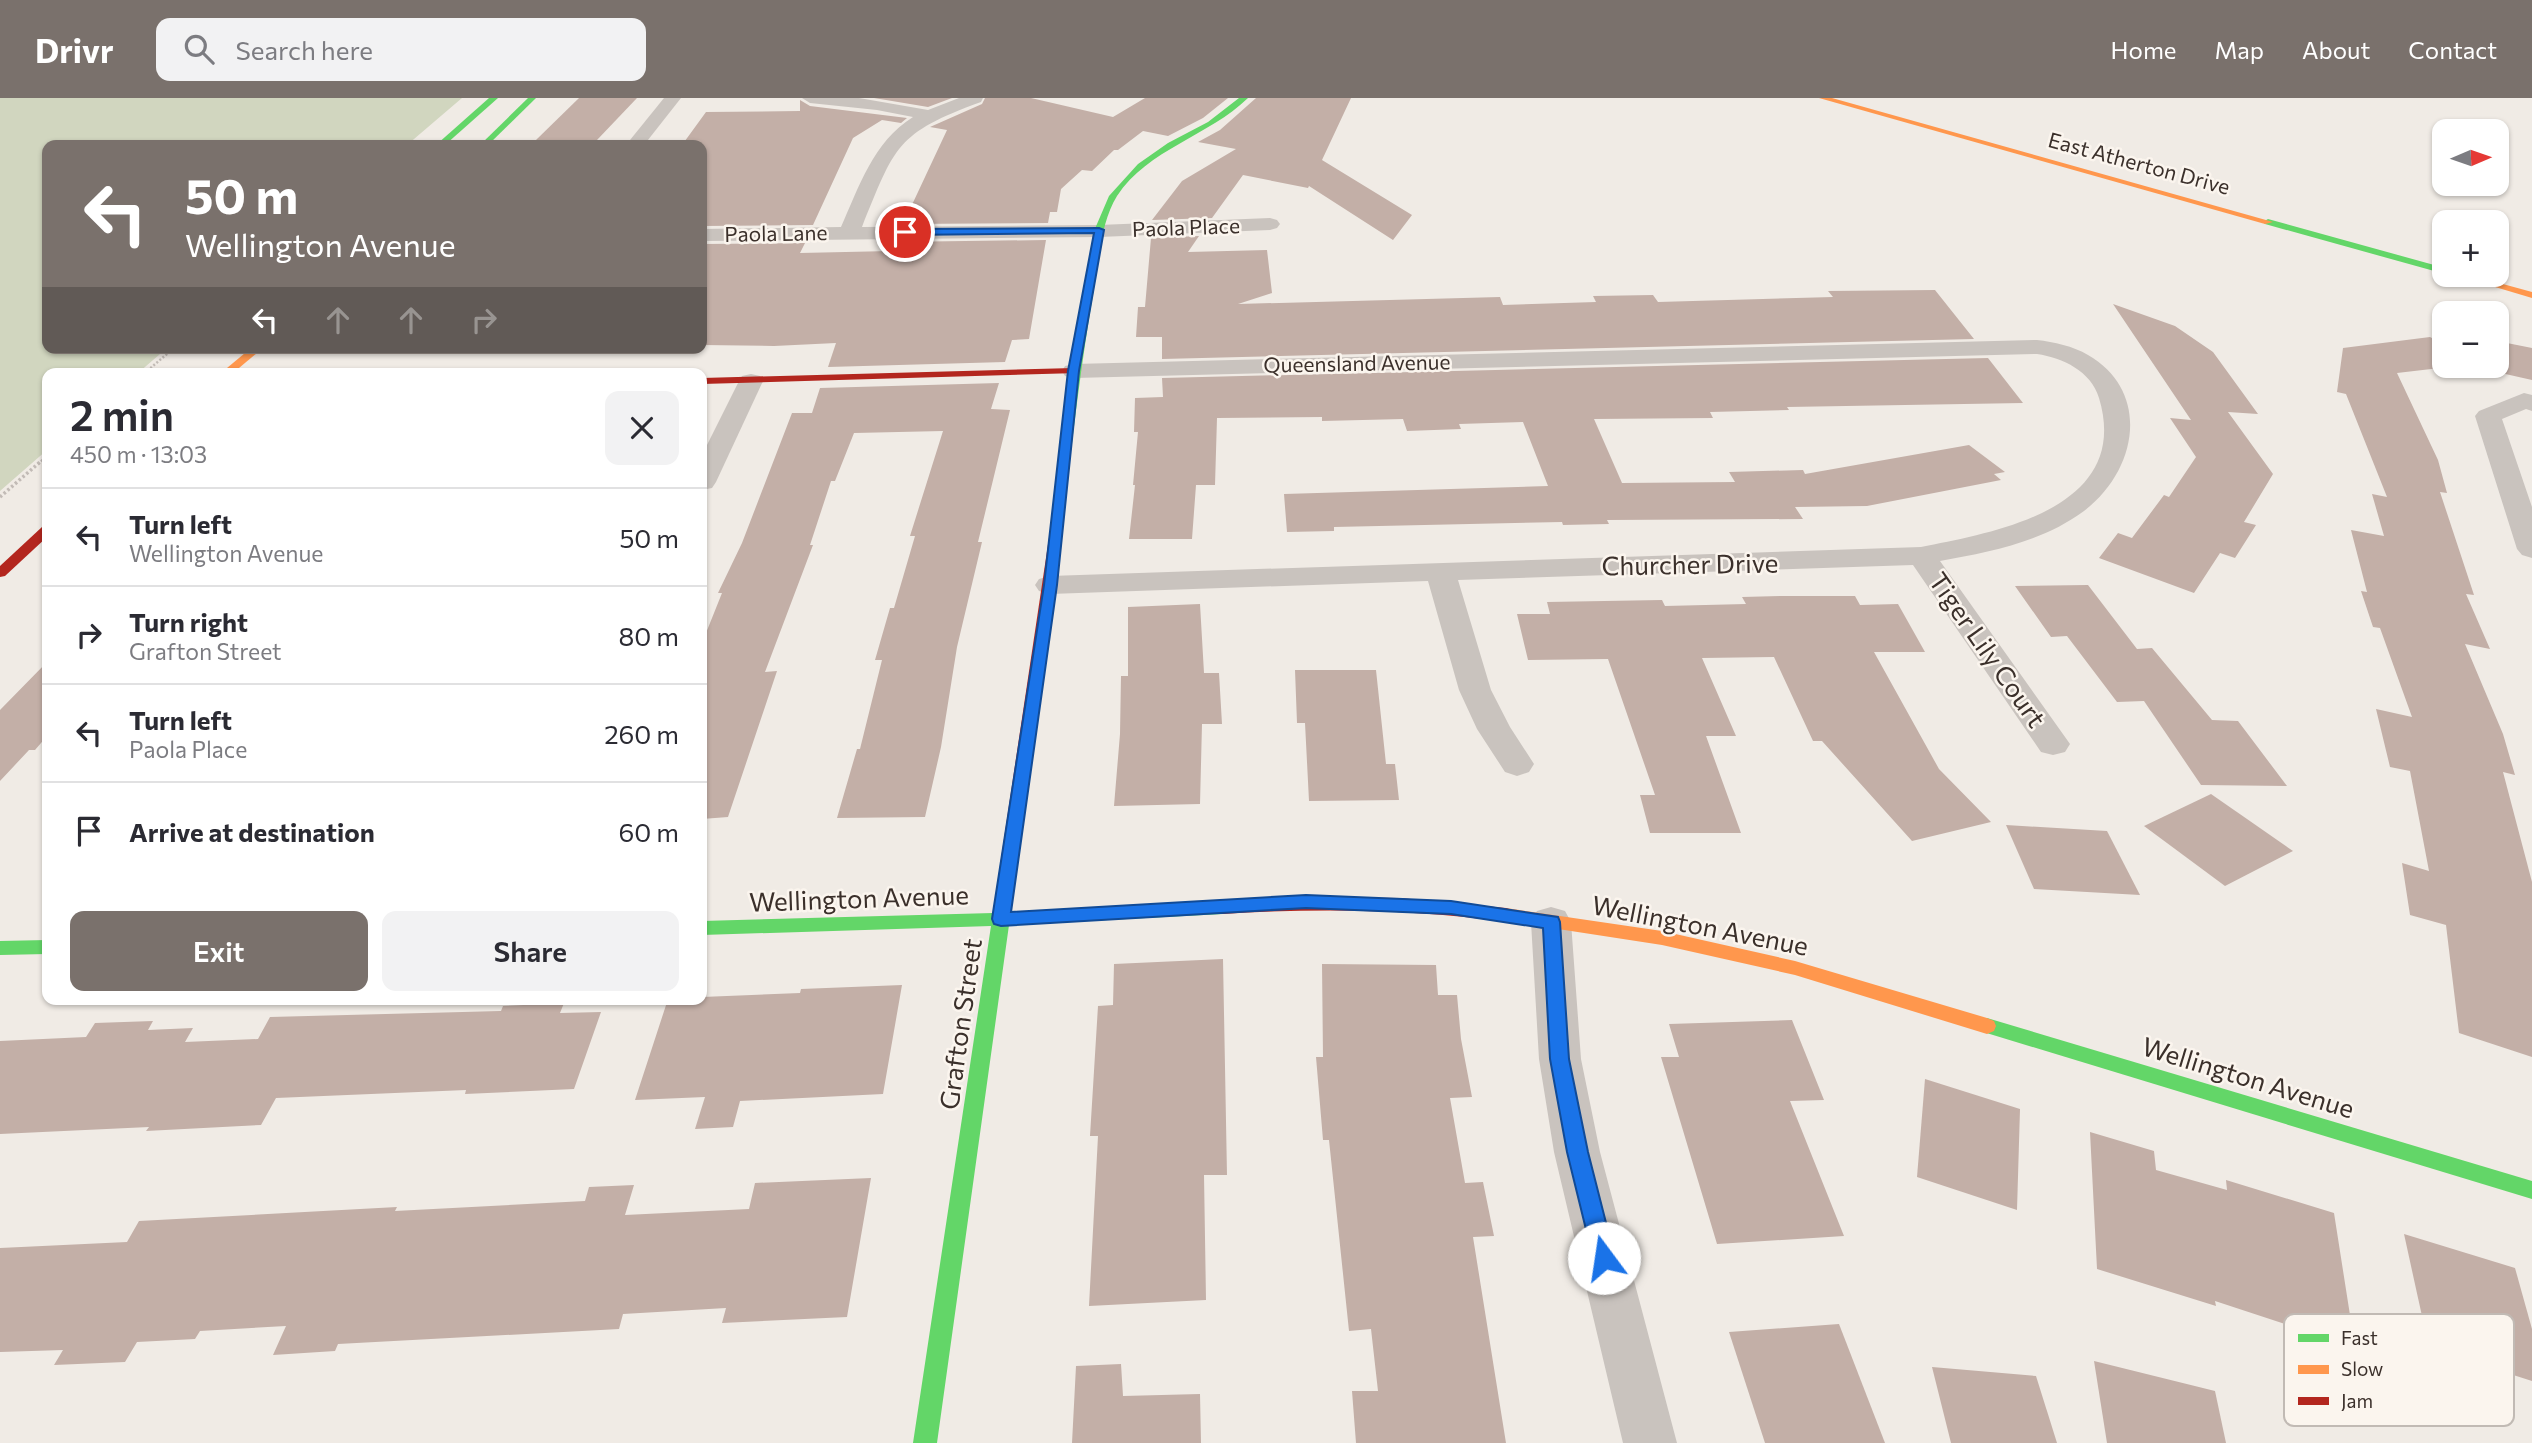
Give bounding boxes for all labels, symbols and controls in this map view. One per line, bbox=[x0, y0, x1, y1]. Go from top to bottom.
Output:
search box bbox=[156, 18, 646, 81]
text: Drivr bbox=[35, 29, 114, 70]
icon: search bbox=[180, 30, 218, 68]
text: Search here bbox=[236, 34, 373, 65]
text: Home bbox=[2111, 35, 2177, 64]
text: Map bbox=[2215, 35, 2264, 64]
text: About bbox=[2302, 35, 2370, 64]
text: Contact bbox=[2408, 35, 2497, 64]
north arrow bbox=[2432, 119, 2510, 196]
map controls bbox=[2432, 119, 2509, 378]
street label: East Atherton Drive bbox=[2046, 126, 2233, 199]
text: 50 m bbox=[185, 164, 298, 224]
icon: left bbox=[70, 168, 161, 259]
pin bbox=[875, 202, 935, 262]
button: + bbox=[2432, 210, 2509, 287]
street label: Paola Place bbox=[1132, 212, 1240, 241]
icon: arrive bbox=[886, 213, 924, 251]
street label: Paola Lane bbox=[724, 219, 828, 246]
text: Wellington Avenue bbox=[185, 224, 456, 264]
icon: left bbox=[246, 301, 284, 339]
icon: ahead bbox=[319, 301, 357, 339]
icon: ahead bbox=[392, 301, 430, 339]
icon: right bbox=[465, 301, 503, 339]
button: − bbox=[2432, 301, 2509, 378]
street label: Queensland Avenue bbox=[1263, 348, 1451, 377]
text: 2 min bbox=[70, 388, 174, 440]
button: close bbox=[605, 391, 679, 465]
text: 450 m · 13:03 bbox=[70, 440, 207, 468]
text: Turn left bbox=[129, 508, 232, 539]
icon: left bbox=[70, 518, 108, 556]
text: 50 m bbox=[619, 522, 679, 553]
text: Wellington Avenue bbox=[129, 539, 323, 567]
street label: Churcher Drive bbox=[1601, 546, 1779, 581]
street label: Tiger Lily Court bbox=[1923, 566, 2053, 732]
text: Turn right bbox=[129, 606, 248, 637]
icon: right bbox=[70, 616, 108, 654]
text: 80 m bbox=[619, 620, 679, 651]
text: Grafton Street bbox=[129, 637, 282, 665]
text: Turn left bbox=[129, 704, 232, 735]
icon: left bbox=[70, 714, 108, 752]
text: 260 m bbox=[604, 718, 679, 749]
text: Paola Place bbox=[129, 735, 247, 763]
icon: arrive bbox=[70, 812, 108, 850]
text: Arrive at destination bbox=[129, 816, 375, 847]
text: 60 m bbox=[619, 816, 679, 847]
street label: Wellington Avenue bbox=[749, 878, 969, 917]
street label: Wellington Avenue bbox=[1589, 888, 1811, 961]
button: Exit bbox=[70, 911, 368, 991]
button: Share bbox=[382, 911, 679, 991]
street label: Grafton Street bbox=[932, 936, 987, 1111]
street label: Wellington Avenue bbox=[2139, 1030, 2358, 1124]
position arrow bbox=[1567, 1221, 1641, 1295]
legend bbox=[2284, 1314, 2514, 1426]
text: Fast bbox=[2341, 1326, 2378, 1349]
text: Slow bbox=[2341, 1357, 2383, 1380]
text: Jam bbox=[2341, 1389, 2373, 1412]

